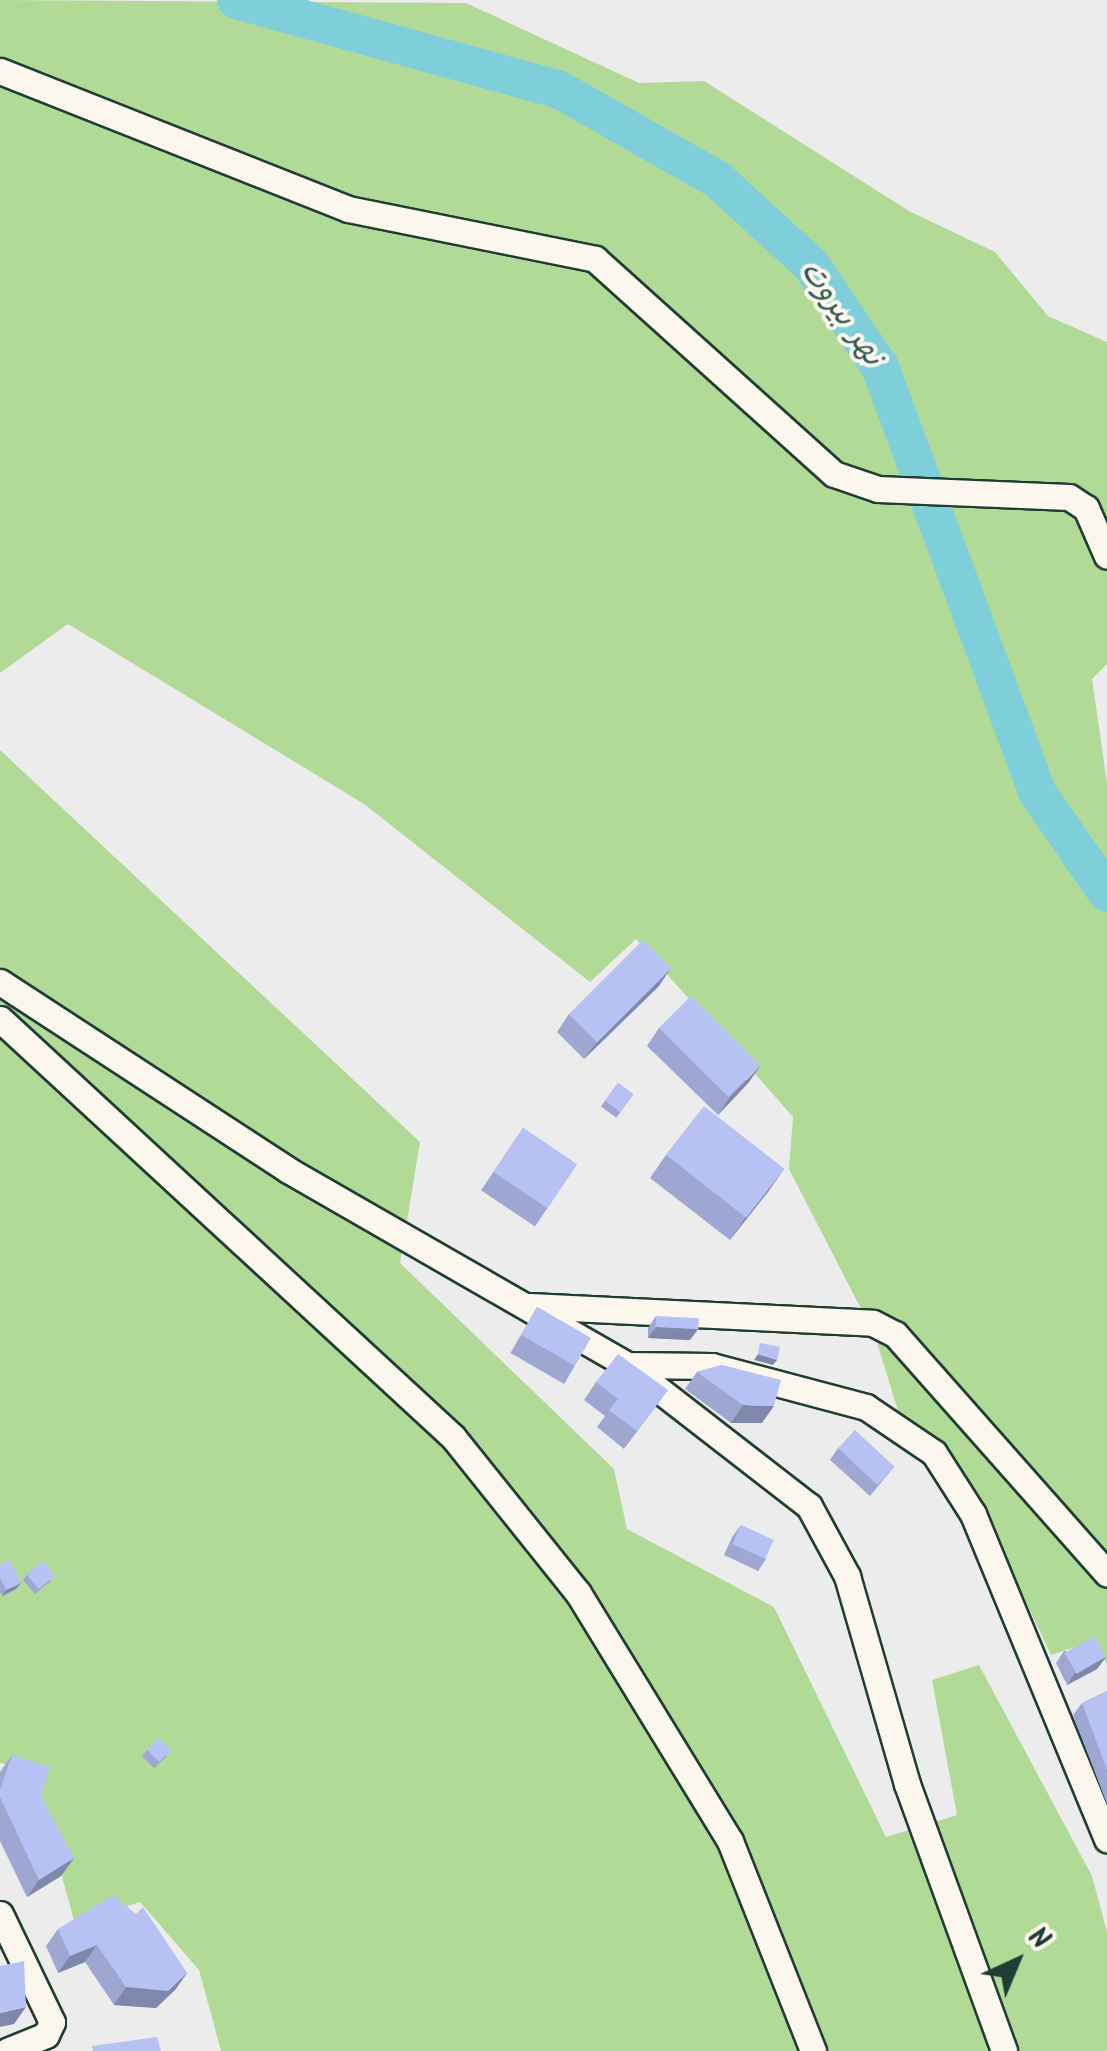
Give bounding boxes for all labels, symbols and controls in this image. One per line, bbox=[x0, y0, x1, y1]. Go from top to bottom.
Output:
water label: نهر بيروت bbox=[792, 255, 890, 373]
north arrow bbox=[967, 1911, 1067, 2011]
text: N bbox=[1016, 1917, 1060, 1961]

